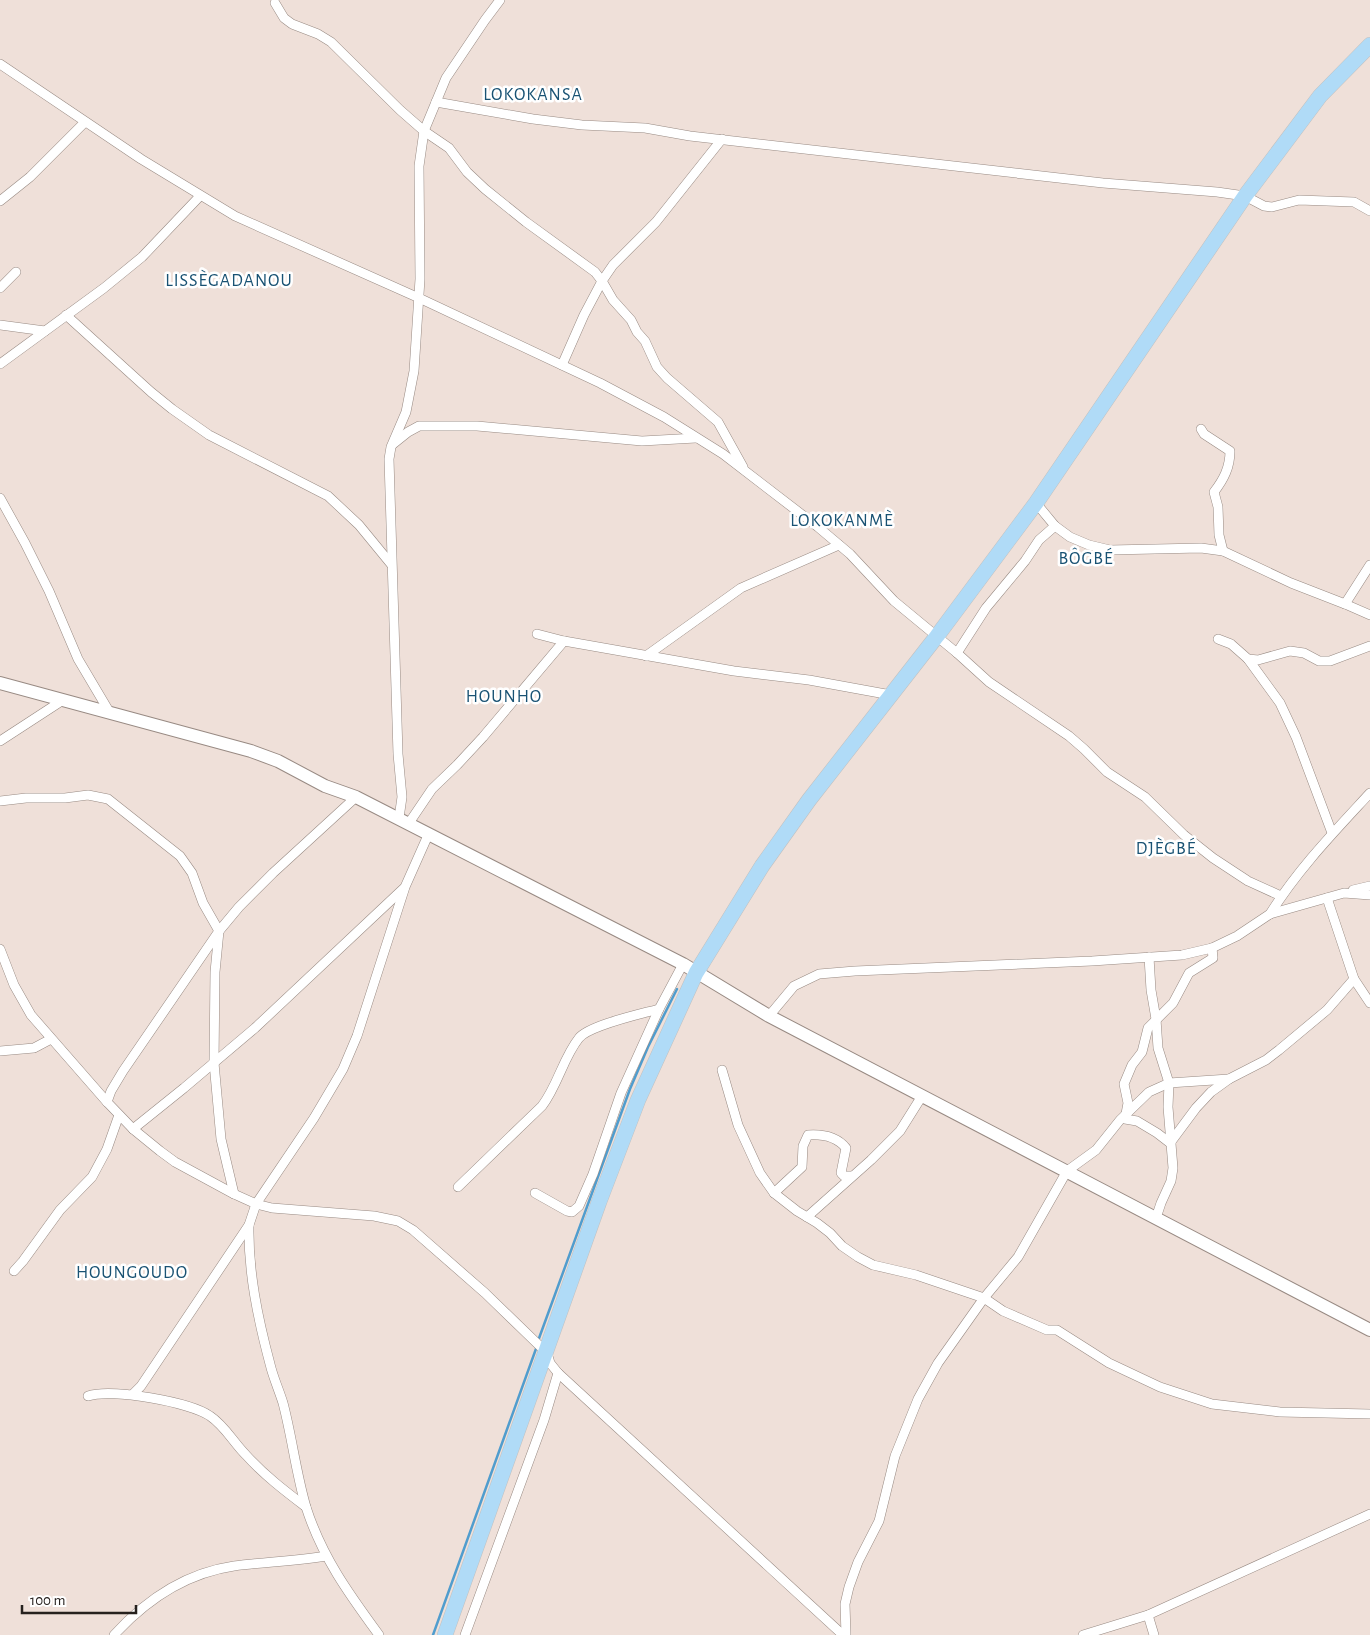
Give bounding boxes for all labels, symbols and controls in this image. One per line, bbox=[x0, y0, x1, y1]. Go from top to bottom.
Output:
district label: LOKOKANSA bbox=[483, 86, 583, 104]
district label: LISSÈGADANOU bbox=[165, 269, 293, 290]
district label: LOKOKANMÈ bbox=[790, 509, 894, 530]
district label: BÔGBÉ bbox=[1058, 547, 1114, 568]
district label: HOUNHO bbox=[466, 688, 542, 706]
district label: DJÈGBÉ bbox=[1136, 837, 1196, 858]
district label: HOUNGOUDO bbox=[76, 1264, 188, 1282]
scale bar bbox=[22, 1582, 136, 1614]
text: 100 m bbox=[30, 1593, 65, 1608]

